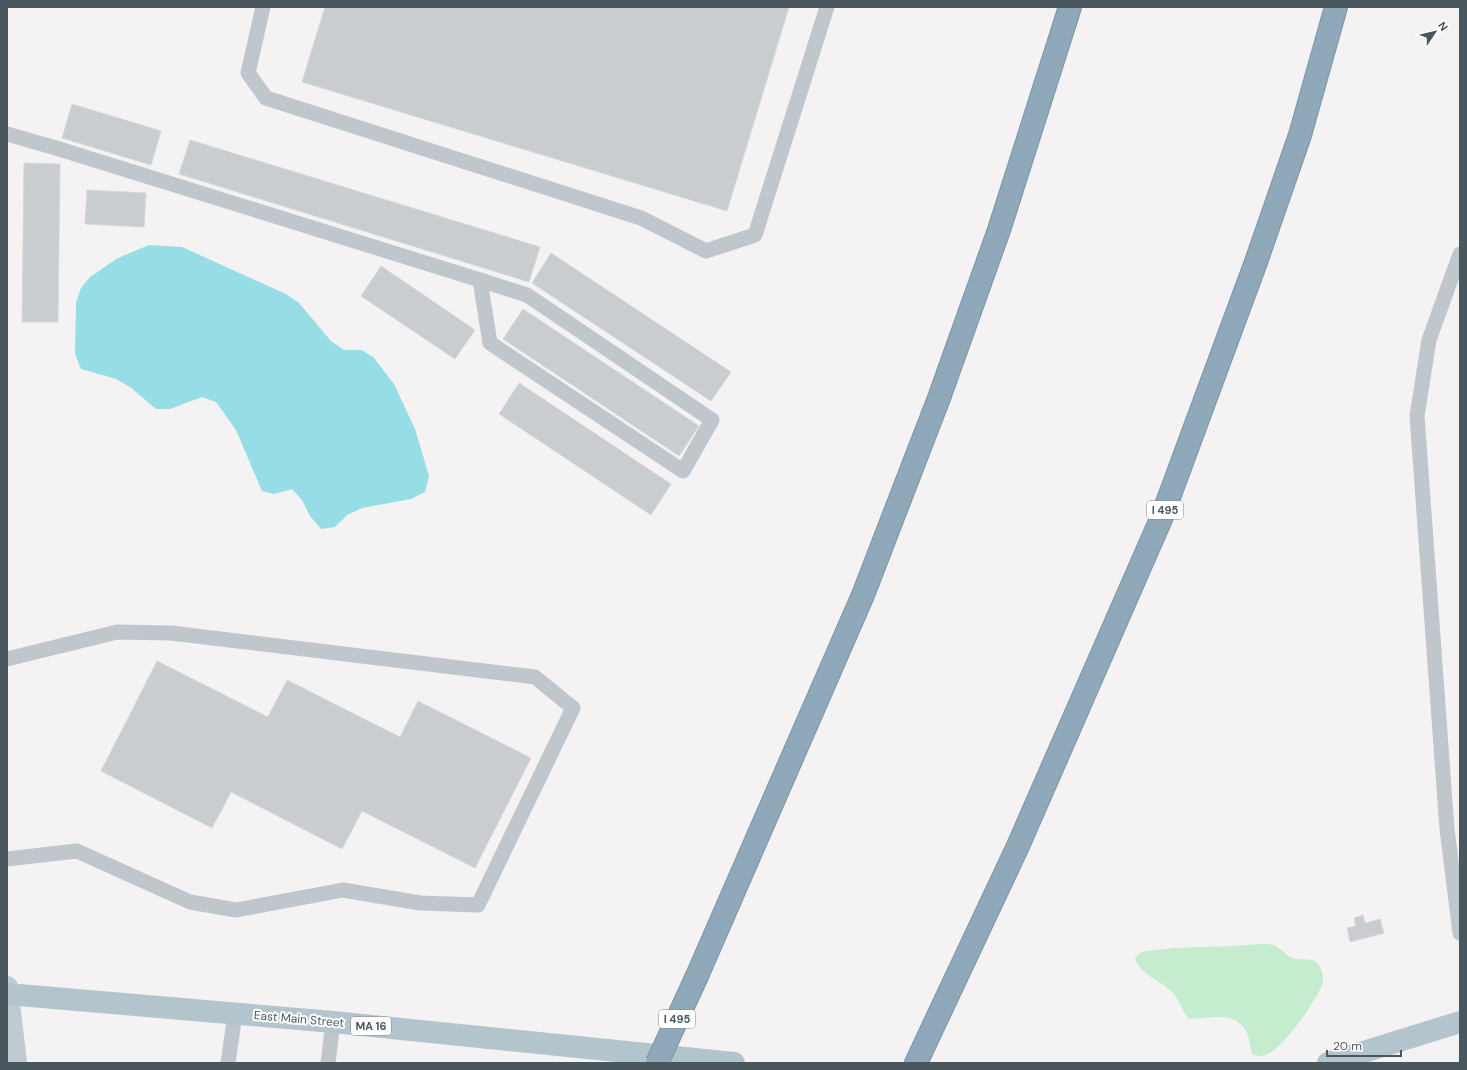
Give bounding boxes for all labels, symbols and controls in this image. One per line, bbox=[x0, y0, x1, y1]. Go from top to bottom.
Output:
north arrow bbox=[1415, 12, 1455, 52]
text: N bbox=[1435, 19, 1451, 34]
road number: I 495 bbox=[1147, 501, 1183, 519]
street label: East Main Street bbox=[253, 1007, 345, 1031]
road number: I 495 bbox=[659, 1010, 695, 1028]
road number: MA 16 bbox=[351, 1017, 391, 1035]
scale bar bbox=[1327, 1032, 1401, 1058]
text: 20 m bbox=[1333, 1038, 1362, 1054]

